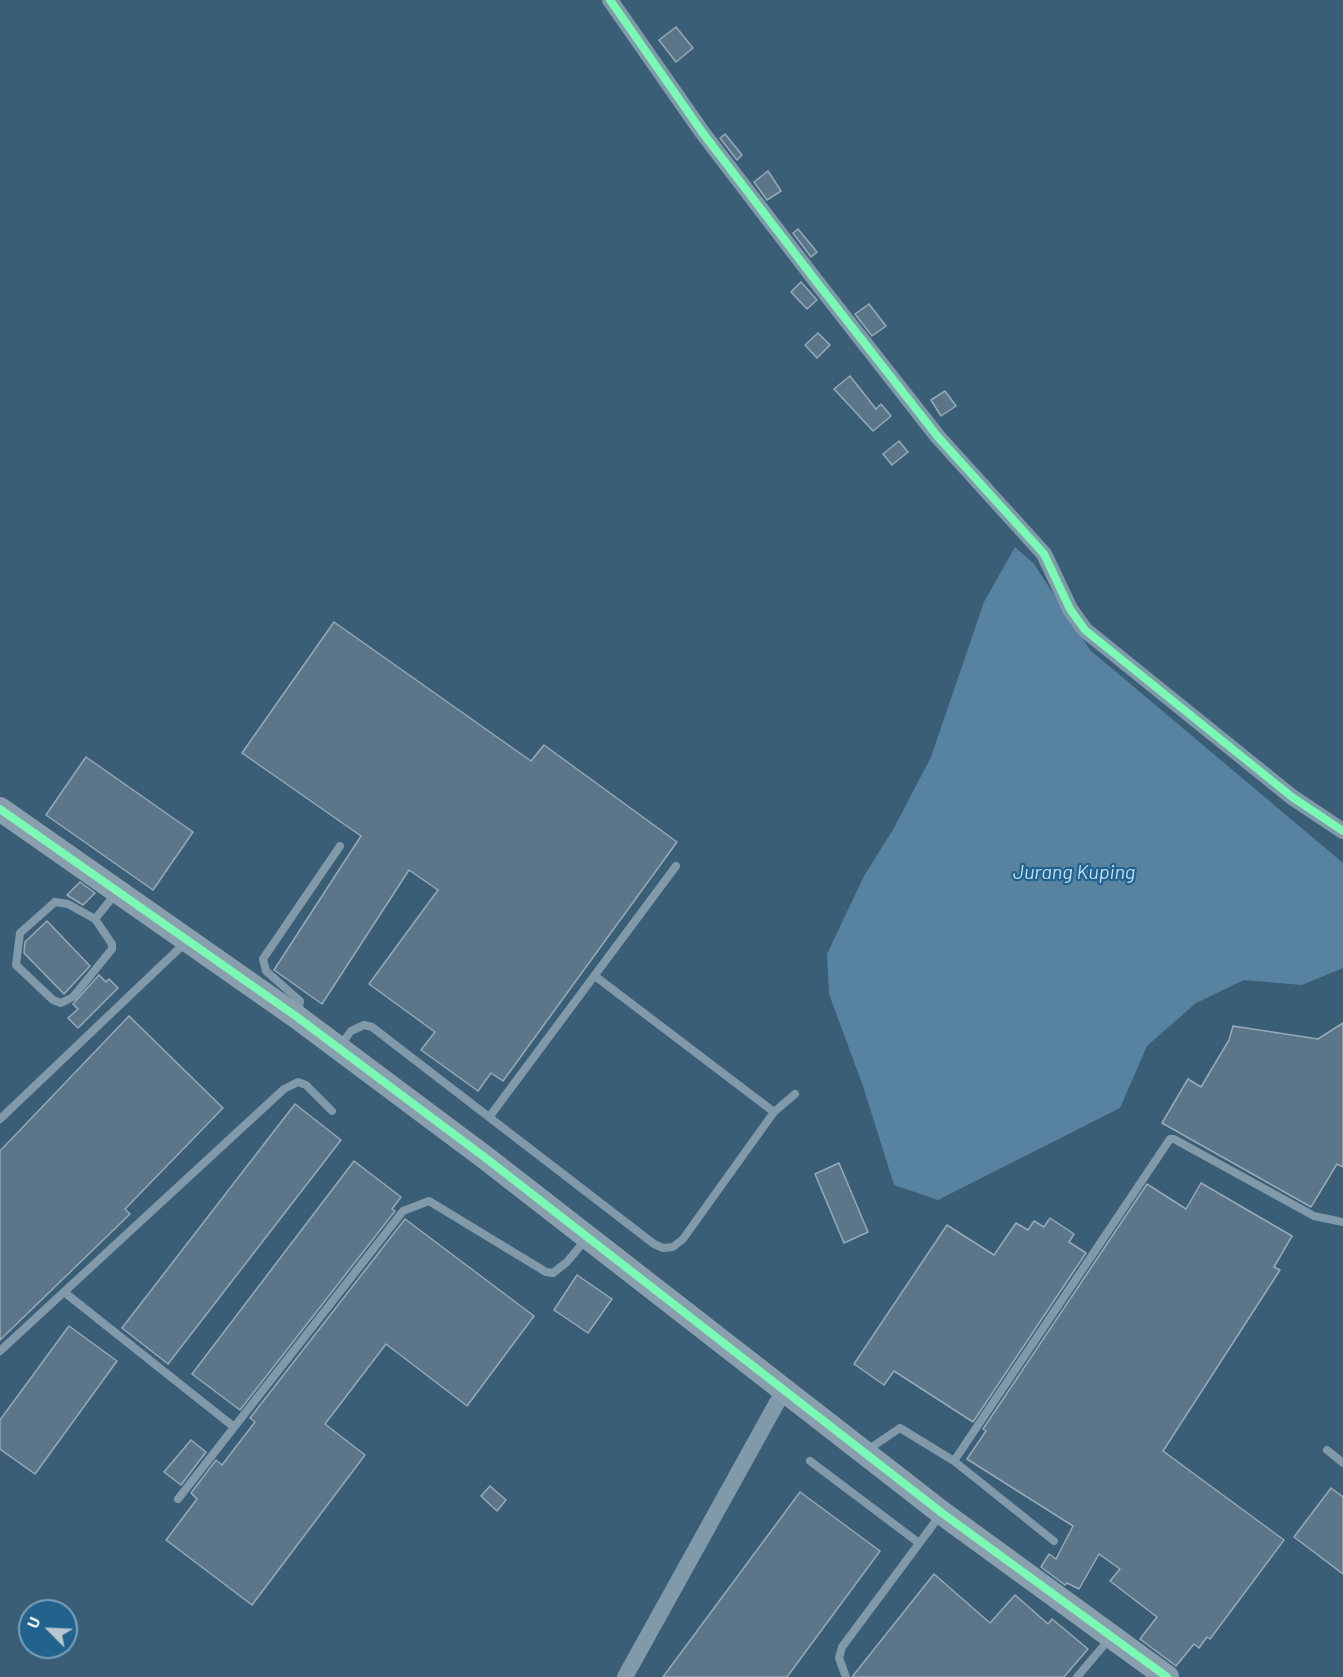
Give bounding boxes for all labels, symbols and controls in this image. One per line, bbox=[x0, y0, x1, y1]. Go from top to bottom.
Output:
water label: Jurang Kuping bbox=[1013, 860, 1135, 884]
north arrow bbox=[18, 1599, 78, 1659]
text: U bbox=[22, 1614, 44, 1631]

